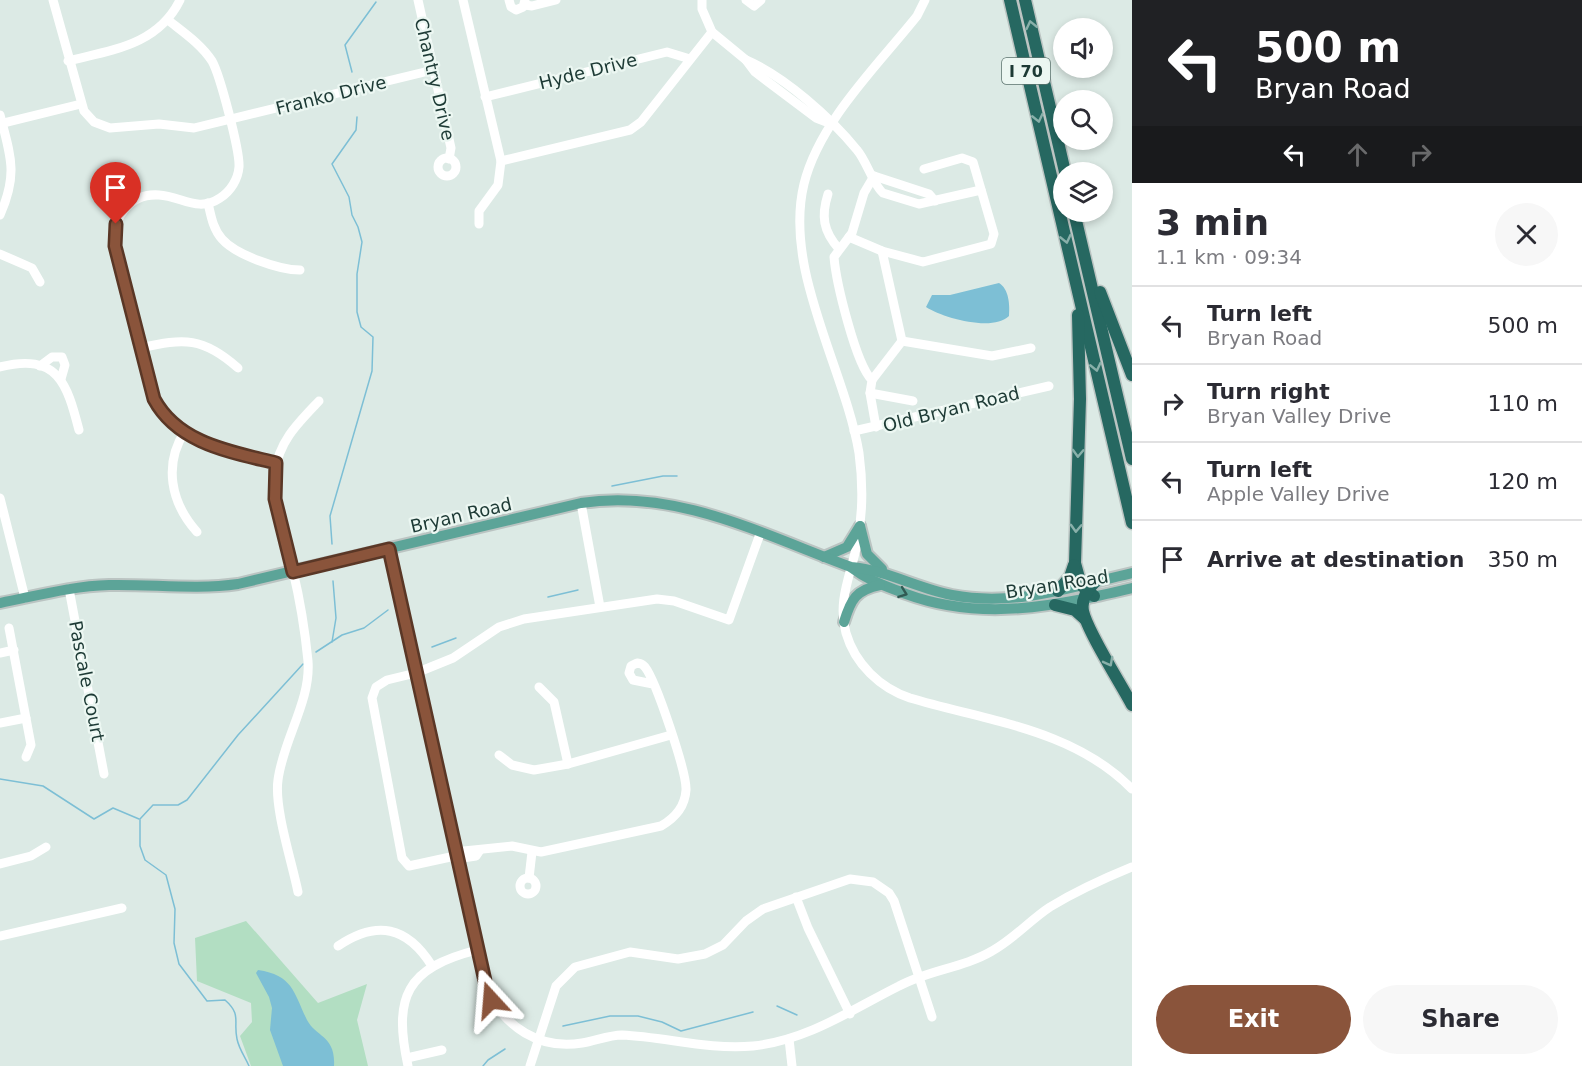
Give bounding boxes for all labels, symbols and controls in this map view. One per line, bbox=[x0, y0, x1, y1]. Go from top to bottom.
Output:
street label: Chantry Drive bbox=[411, 16, 459, 142]
map controls bbox=[1053, 18, 1113, 222]
button: sound bbox=[1053, 18, 1113, 78]
one-way arrow bbox=[1025, 20, 1038, 30]
text: 500 m bbox=[1255, 23, 1401, 72]
icon: left bbox=[1156, 24, 1234, 102]
street label: Hyde Drive bbox=[537, 49, 639, 93]
road number: I 70 bbox=[1002, 58, 1050, 84]
street label: Franko Drive bbox=[273, 71, 389, 119]
text: Bryan Road bbox=[1255, 73, 1411, 104]
button: search bbox=[1053, 90, 1113, 150]
one-way arrow bbox=[1030, 113, 1043, 123]
icon: left bbox=[1278, 138, 1311, 171]
icon: ahead bbox=[1341, 138, 1374, 171]
icon: right bbox=[1404, 138, 1437, 171]
pin bbox=[90, 162, 141, 224]
button: layers bbox=[1053, 162, 1113, 222]
icon: arrive bbox=[99, 171, 132, 204]
text: 3 min bbox=[1156, 202, 1269, 243]
button: close bbox=[1495, 203, 1558, 266]
one-way arrow bbox=[1059, 234, 1072, 244]
text: 1.1 km · 09:34 bbox=[1156, 245, 1302, 269]
text: Turn left bbox=[1207, 301, 1312, 326]
icon: left bbox=[1156, 309, 1189, 342]
text: 500 m bbox=[1488, 313, 1558, 338]
text: Bryan Road bbox=[1207, 326, 1322, 350]
one-way arrow bbox=[1088, 362, 1101, 372]
text: Turn right bbox=[1207, 379, 1330, 404]
street label: Old Bryan Road bbox=[881, 382, 1021, 436]
icon: right bbox=[1156, 387, 1189, 420]
text: 110 m bbox=[1488, 391, 1558, 416]
text: Bryan Valley Drive bbox=[1207, 404, 1391, 428]
one-way arrow bbox=[1072, 448, 1084, 457]
text: Turn left bbox=[1207, 457, 1312, 482]
icon: left bbox=[1156, 465, 1189, 498]
text: 120 m bbox=[1488, 469, 1558, 494]
text: Apple Valley Drive bbox=[1207, 482, 1390, 506]
street label: Bryan Road bbox=[408, 493, 514, 537]
one-way arrow bbox=[1069, 524, 1082, 533]
icon: arrive bbox=[1156, 543, 1189, 576]
text: Arrive at destination bbox=[1207, 547, 1464, 572]
text: 350 m bbox=[1488, 547, 1558, 572]
street label: Bryan Road bbox=[1004, 566, 1110, 602]
one-way arrow bbox=[897, 585, 908, 598]
street label: Pascale Court bbox=[65, 619, 109, 743]
one-way arrow bbox=[1102, 655, 1113, 666]
position arrow bbox=[459, 968, 523, 1032]
button: Exit bbox=[1156, 985, 1351, 1054]
button: Share bbox=[1363, 985, 1558, 1054]

